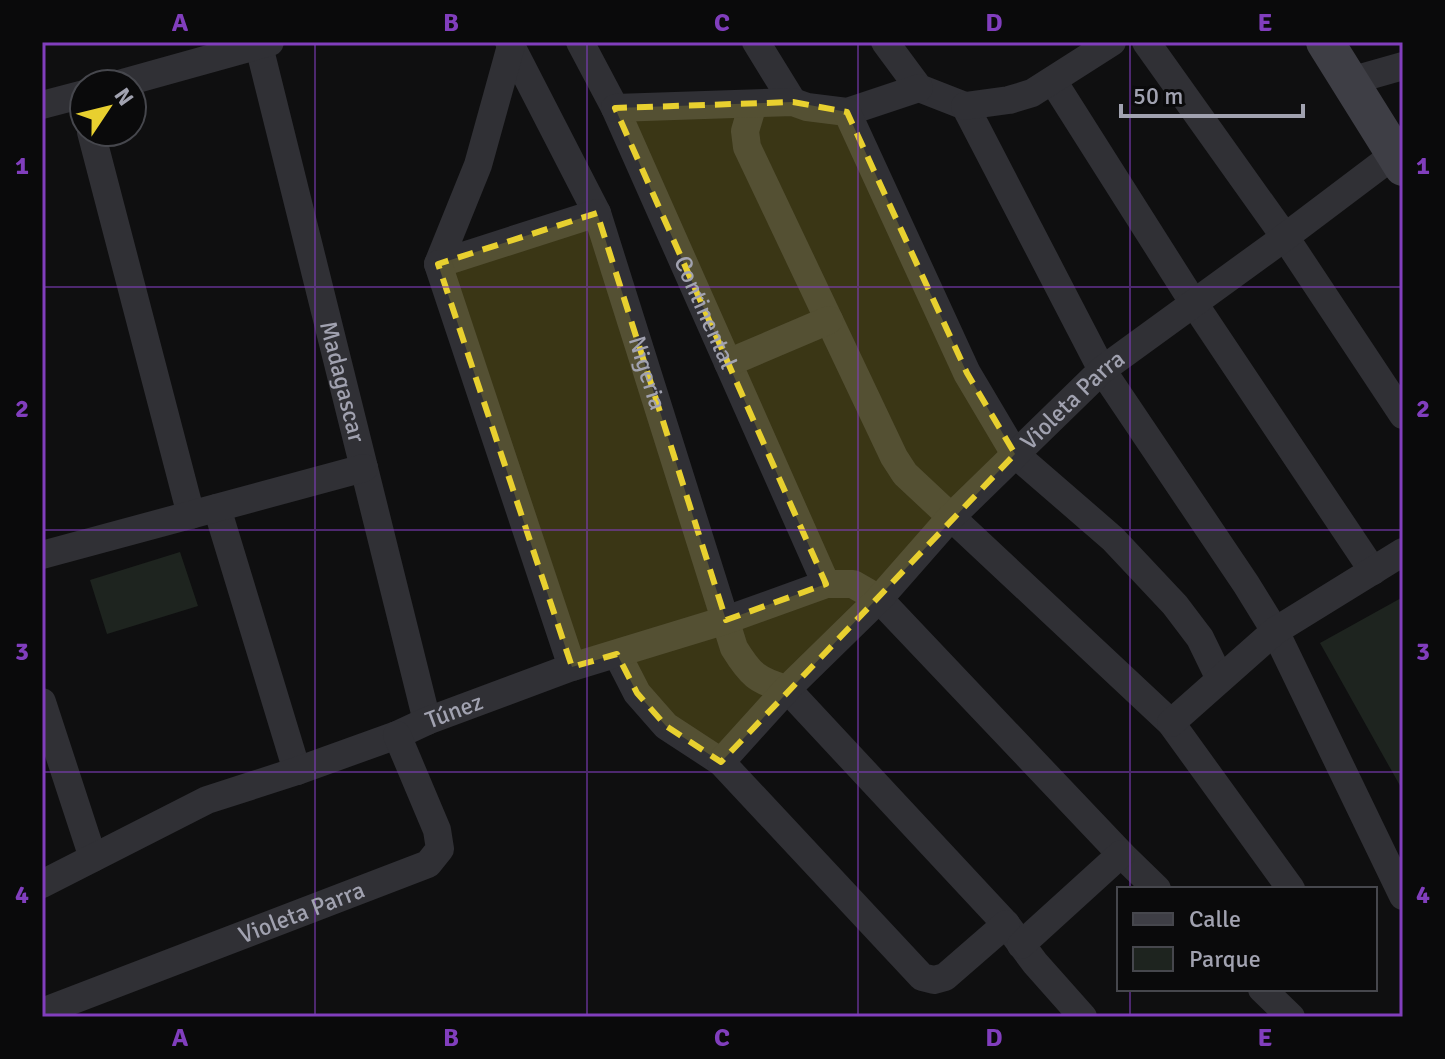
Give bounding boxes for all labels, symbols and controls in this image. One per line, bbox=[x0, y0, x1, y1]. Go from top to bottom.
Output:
text: A bbox=[172, 7, 189, 39]
text: B bbox=[443, 7, 459, 39]
text: C bbox=[714, 7, 730, 39]
text: D bbox=[985, 7, 1003, 39]
text: E bbox=[1258, 7, 1272, 39]
north arrow bbox=[68, 68, 148, 148]
scale bar bbox=[1121, 68, 1303, 118]
text: 50 m bbox=[1133, 81, 1183, 111]
text: N bbox=[109, 83, 139, 111]
text: 1 bbox=[15, 150, 29, 182]
text: 1 bbox=[1416, 150, 1430, 182]
street label: Continental bbox=[667, 251, 744, 373]
street label: Madagascar bbox=[313, 318, 372, 446]
street label: Nigeria bbox=[622, 332, 673, 413]
street label: Violeta Parra bbox=[1014, 344, 1131, 456]
text: 2 bbox=[15, 393, 29, 425]
text: 2 bbox=[1416, 393, 1430, 425]
text: 3 bbox=[15, 636, 29, 668]
text: 3 bbox=[1416, 636, 1430, 668]
street label: Túnez bbox=[421, 687, 487, 735]
street label: Violeta Parra bbox=[234, 875, 369, 950]
text: 4 bbox=[15, 879, 29, 911]
text: 4 bbox=[1416, 879, 1430, 911]
legend bbox=[1117, 887, 1377, 991]
text: Calle bbox=[1189, 904, 1241, 934]
text: Parque bbox=[1189, 944, 1261, 974]
text: A bbox=[172, 1022, 189, 1054]
text: B bbox=[443, 1022, 459, 1054]
text: C bbox=[714, 1022, 730, 1054]
text: D bbox=[985, 1022, 1003, 1054]
text: E bbox=[1258, 1022, 1272, 1054]

